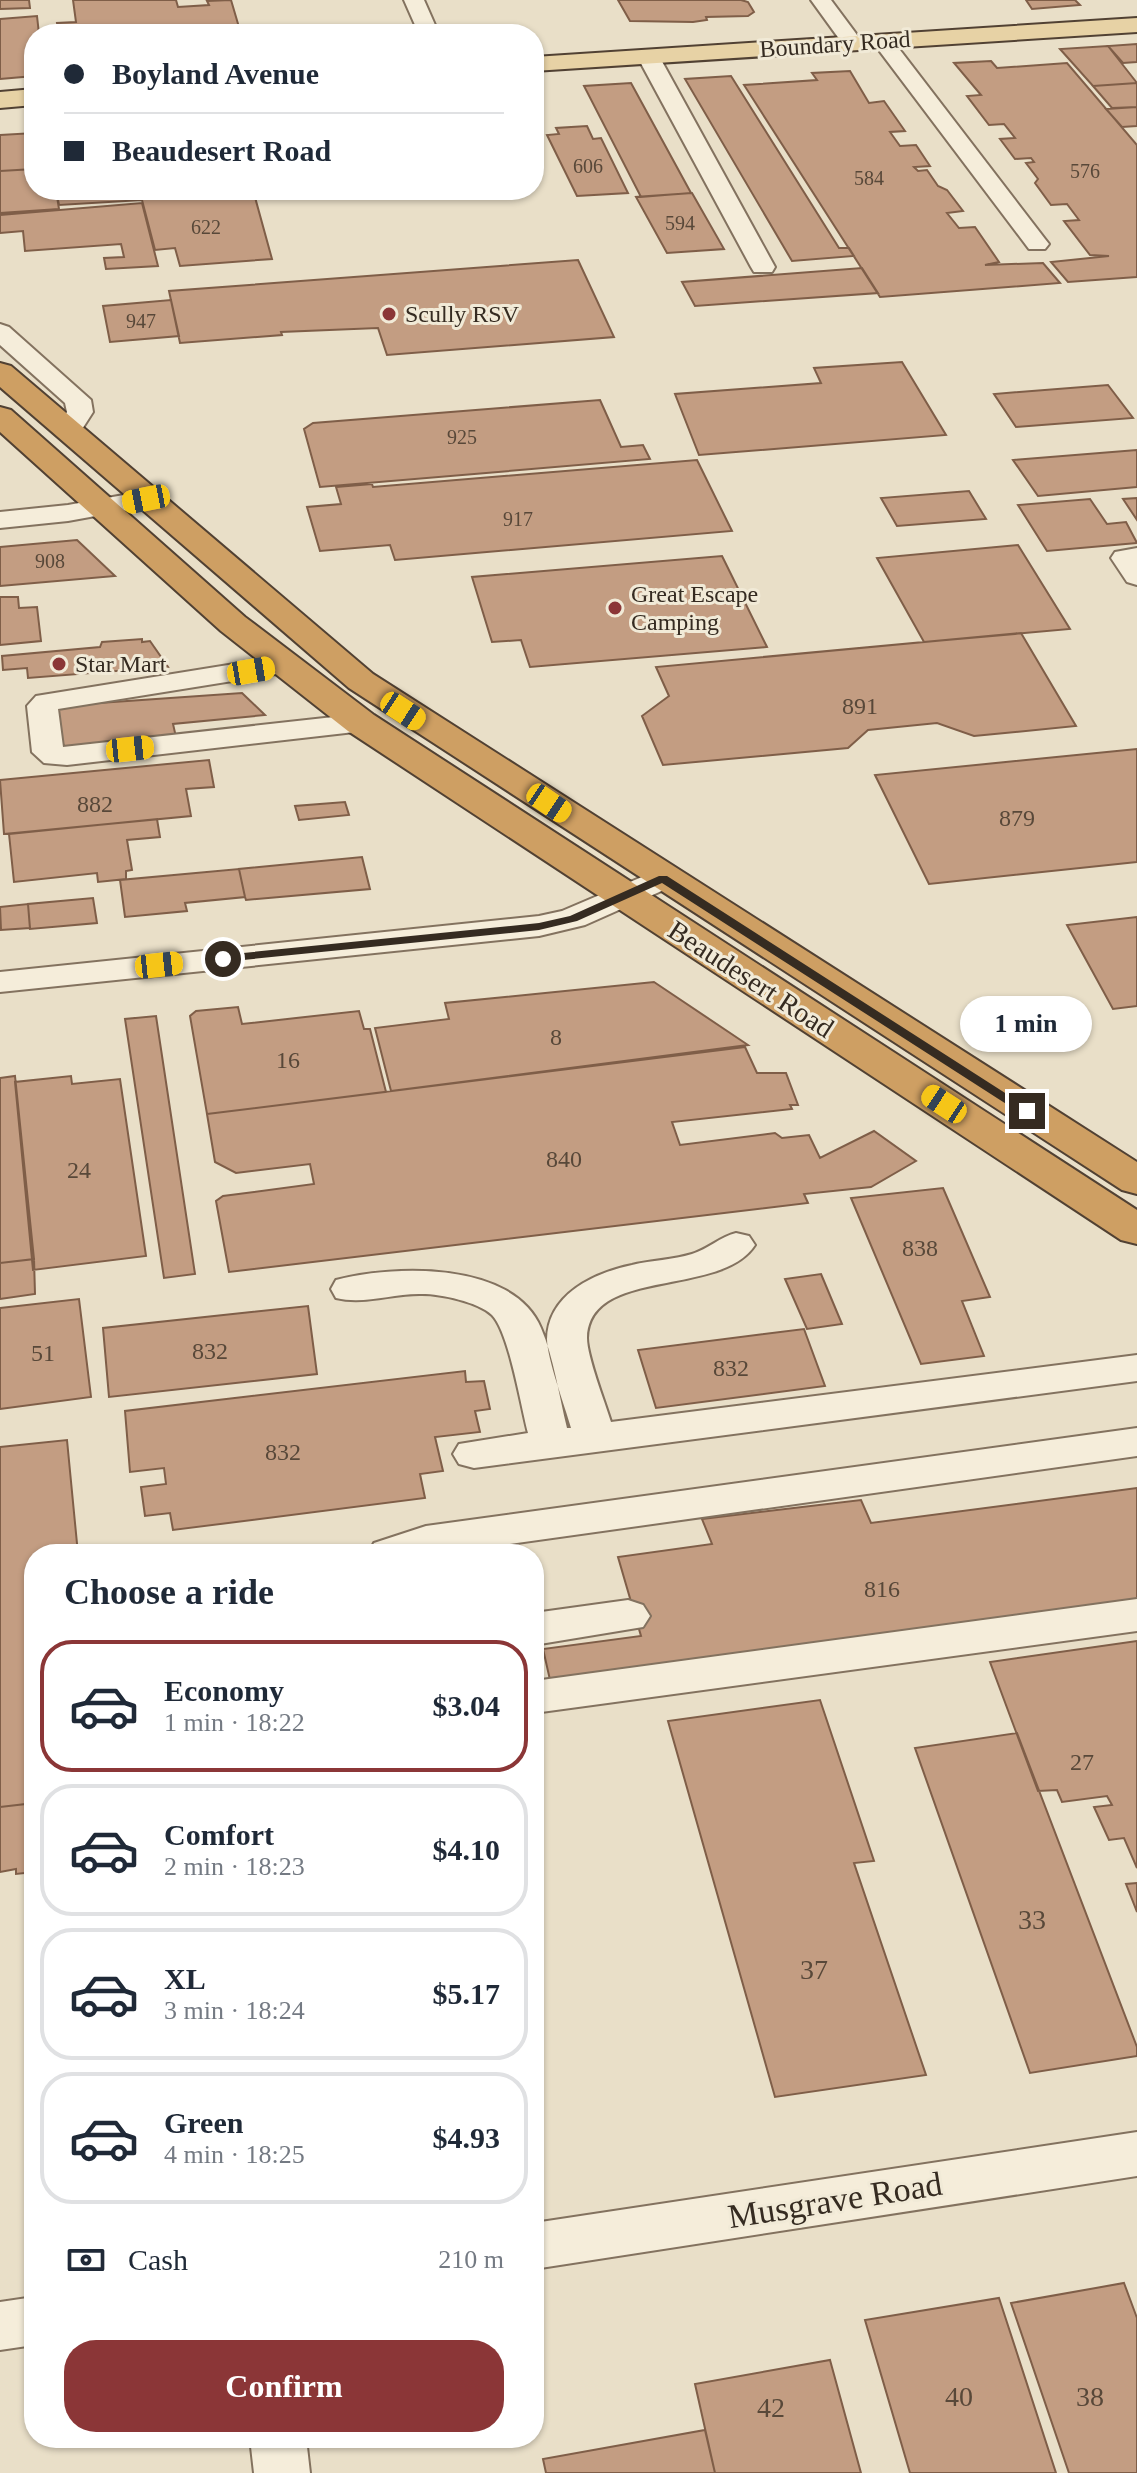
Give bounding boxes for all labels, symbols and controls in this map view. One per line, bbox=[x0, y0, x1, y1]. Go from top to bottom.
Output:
street label: Boundary Road bbox=[759, 26, 911, 62]
text: Boyland Avenue bbox=[112, 57, 319, 90]
text: Beaudesert Road bbox=[112, 134, 331, 167]
house number: 606 bbox=[573, 155, 603, 177]
house number: 576 bbox=[1070, 160, 1100, 182]
house number: 584 bbox=[854, 167, 884, 189]
house number: 594 bbox=[665, 212, 695, 234]
house number: 622 bbox=[191, 216, 221, 238]
place label: Scully RSV bbox=[405, 301, 520, 327]
marker: Scully RSV bbox=[380, 305, 398, 323]
house number: 947 bbox=[126, 310, 156, 332]
house number: 925 bbox=[447, 426, 477, 448]
car bbox=[120, 483, 172, 515]
house number: 917 bbox=[503, 508, 533, 530]
house number: 908 bbox=[35, 550, 65, 572]
place label: Great Escape Camping bbox=[631, 581, 758, 635]
marker: Great Escape Camping bbox=[606, 599, 624, 617]
place label: Star Mart bbox=[75, 651, 167, 677]
marker: Star Mart bbox=[50, 655, 68, 673]
car bbox=[225, 655, 277, 687]
car bbox=[376, 688, 430, 734]
house number: 891 bbox=[842, 693, 878, 719]
car bbox=[105, 735, 155, 763]
car bbox=[522, 780, 576, 826]
house number: 882 bbox=[77, 791, 113, 817]
house number: 879 bbox=[999, 805, 1035, 831]
street label: Beaudesert Road bbox=[663, 914, 839, 1044]
route start bbox=[205, 941, 241, 977]
car bbox=[134, 951, 184, 979]
callout: 1 min bbox=[961, 995, 1093, 1051]
text: 1 min bbox=[995, 1009, 1057, 1038]
house number: 8 bbox=[550, 1024, 562, 1050]
house number: 16 bbox=[276, 1047, 300, 1073]
car bbox=[917, 1081, 971, 1127]
route end bbox=[1009, 1093, 1045, 1129]
house number: 840 bbox=[546, 1146, 582, 1172]
house number: 24 bbox=[67, 1157, 91, 1183]
house number: 838 bbox=[902, 1235, 938, 1261]
house number: 832 bbox=[192, 1338, 228, 1364]
house number: 51 bbox=[31, 1340, 55, 1366]
house number: 832 bbox=[713, 1355, 749, 1381]
house number: 832 bbox=[265, 1439, 301, 1465]
text: Choose a ride bbox=[64, 1572, 274, 1612]
house number: 816 bbox=[864, 1576, 900, 1602]
icon: car bbox=[68, 1670, 140, 1742]
text: Economy bbox=[164, 1674, 284, 1707]
text: $3.04 bbox=[433, 1689, 500, 1722]
text: 1 min · 18:22 bbox=[164, 1708, 305, 1737]
house number: 27 bbox=[1070, 1749, 1094, 1775]
icon: car bbox=[68, 1814, 140, 1886]
text: Comfort bbox=[164, 1818, 274, 1851]
text: $4.10 bbox=[433, 1833, 500, 1866]
text: 2 min · 18:23 bbox=[164, 1852, 305, 1881]
house number: 33 bbox=[1018, 1904, 1046, 1935]
house number: 37 bbox=[800, 1954, 828, 1985]
icon: car bbox=[68, 1958, 140, 2030]
text: XL bbox=[164, 1962, 206, 1995]
text: $5.17 bbox=[433, 1977, 500, 2010]
text: 3 min · 18:24 bbox=[164, 1996, 305, 2025]
icon: car bbox=[68, 2102, 140, 2174]
text: Green bbox=[164, 2106, 243, 2139]
text: $4.93 bbox=[433, 2121, 500, 2154]
text: 4 min · 18:25 bbox=[164, 2140, 305, 2169]
street label: Musgrave Road bbox=[725, 2165, 945, 2235]
icon: cash bbox=[64, 2238, 108, 2282]
text: Cash bbox=[128, 2243, 188, 2276]
text: 210 m bbox=[438, 2245, 504, 2274]
button: Confirm bbox=[64, 2340, 504, 2432]
house number: 40 bbox=[945, 2381, 973, 2412]
house number: 38 bbox=[1076, 2381, 1104, 2412]
house number: 42 bbox=[757, 2392, 785, 2423]

